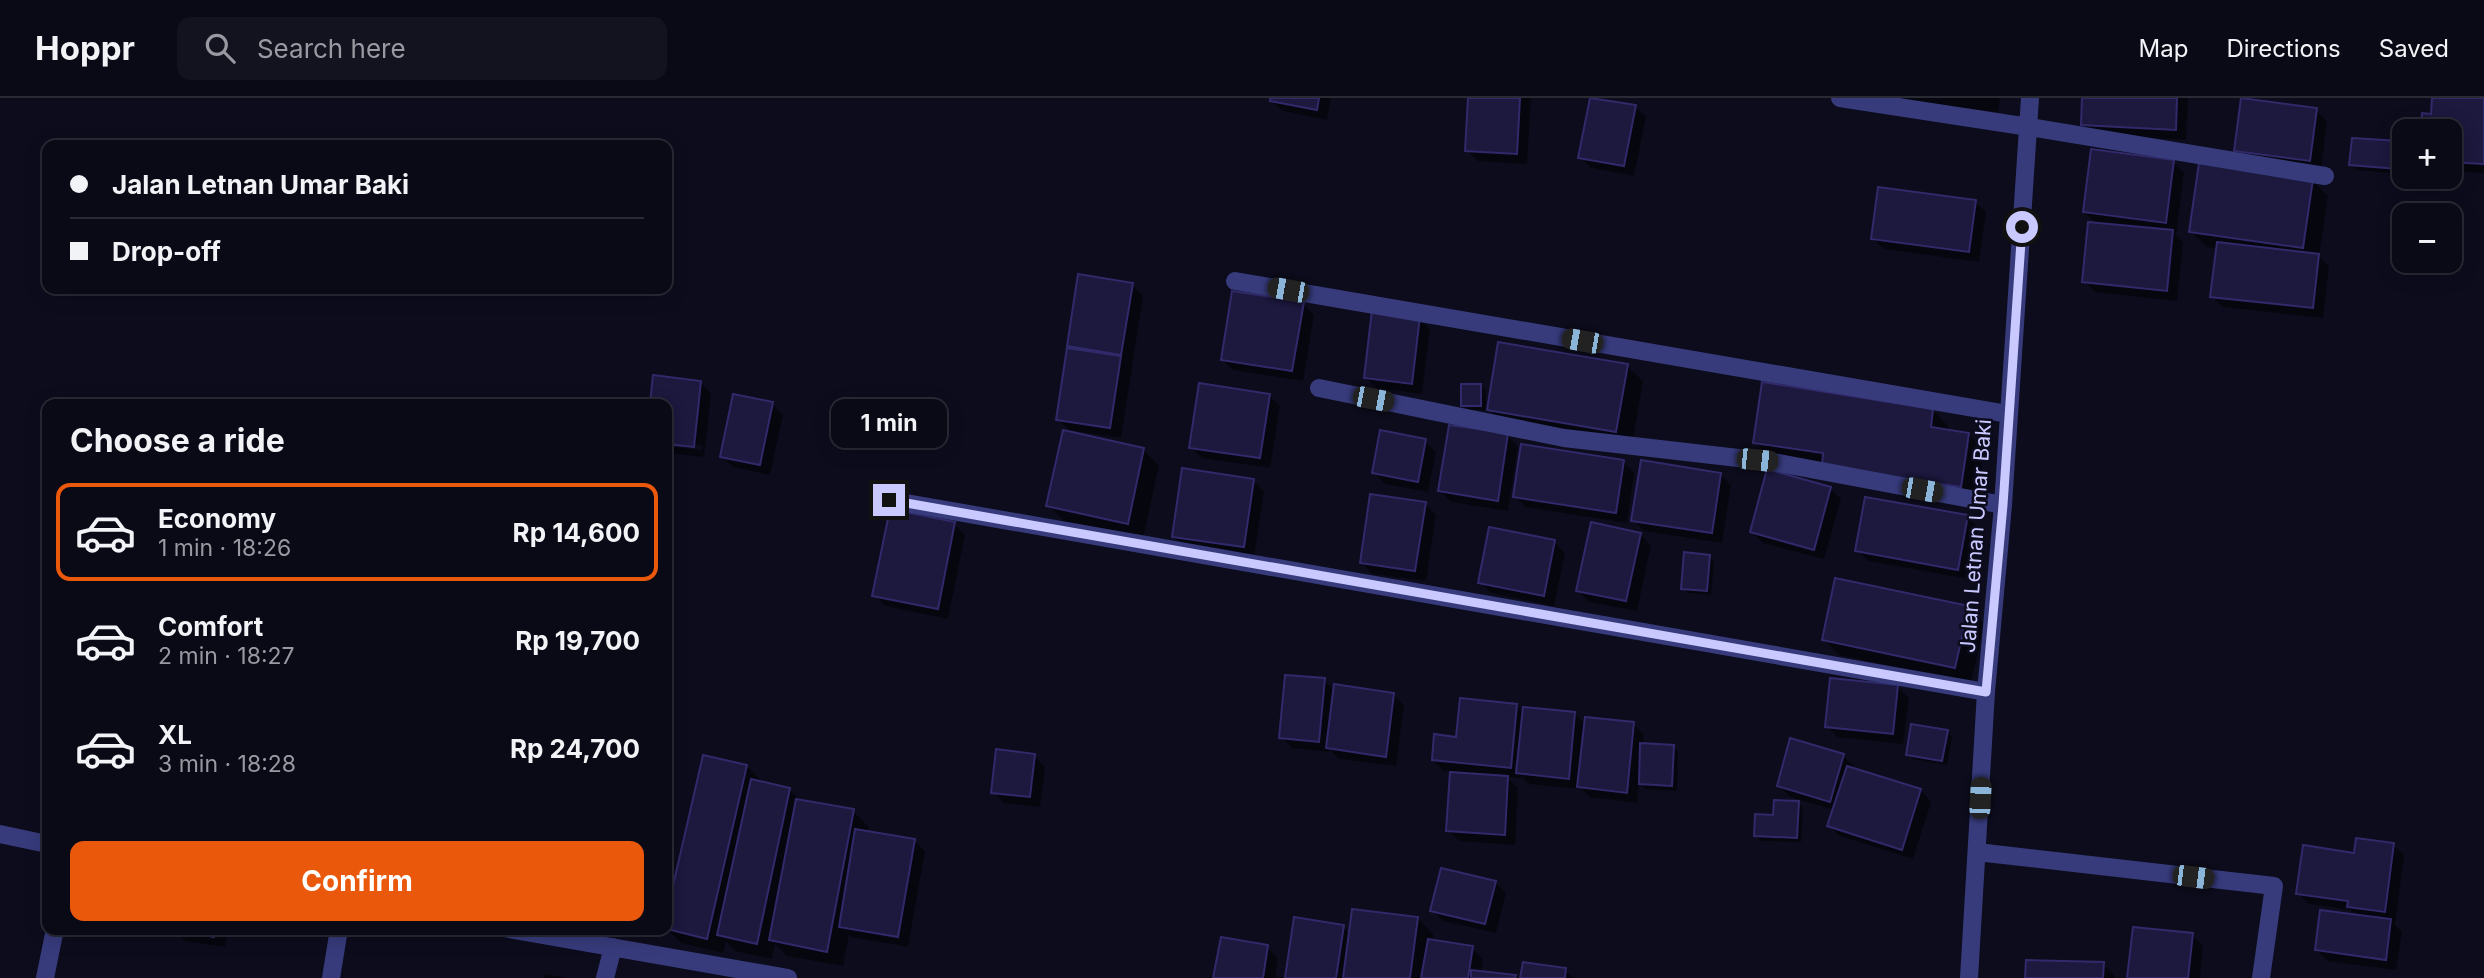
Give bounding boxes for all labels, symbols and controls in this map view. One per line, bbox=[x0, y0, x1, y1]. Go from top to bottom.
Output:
search box bbox=[177, 17, 667, 80]
text: Hoppr bbox=[35, 28, 135, 68]
icon: search bbox=[201, 29, 239, 67]
text: Search here bbox=[257, 33, 406, 64]
text: Map bbox=[2139, 34, 2188, 63]
text: Directions bbox=[2226, 34, 2341, 63]
text: Saved bbox=[2379, 34, 2449, 63]
map controls bbox=[2392, 119, 2462, 273]
button: + bbox=[2392, 119, 2462, 189]
text: Jalan Letnan Umar Baki bbox=[112, 169, 409, 200]
button: − bbox=[2392, 203, 2462, 273]
route start bbox=[2006, 211, 2038, 243]
text: Drop-off bbox=[112, 236, 221, 267]
car bbox=[1266, 276, 1311, 304]
car bbox=[1560, 327, 1605, 355]
car bbox=[1351, 385, 1396, 413]
callout: 1 min bbox=[831, 398, 947, 448]
text: 1 min bbox=[861, 409, 917, 437]
street label: Jalan Letnan Umar Baki bbox=[1955, 418, 1996, 654]
text: Choose a ride bbox=[70, 421, 285, 460]
car bbox=[1736, 447, 1779, 473]
car bbox=[1900, 476, 1945, 504]
route end bbox=[873, 484, 905, 516]
icon: car bbox=[74, 501, 137, 564]
text: Economy bbox=[158, 503, 276, 534]
text: Rp 14,600 bbox=[513, 517, 640, 548]
text: 1 min · 18:26 bbox=[158, 534, 291, 562]
icon: car bbox=[74, 609, 137, 672]
text: Comfort bbox=[158, 611, 263, 642]
text: Rp 19,700 bbox=[515, 625, 640, 656]
text: 2 min · 18:27 bbox=[158, 642, 295, 670]
icon: car bbox=[74, 717, 137, 780]
text: XL bbox=[158, 719, 192, 750]
text: Rp 24,700 bbox=[510, 733, 640, 764]
text: 3 min · 18:28 bbox=[158, 750, 296, 778]
car bbox=[1969, 776, 1992, 820]
button: Confirm bbox=[70, 841, 644, 921]
car bbox=[2171, 864, 2216, 890]

